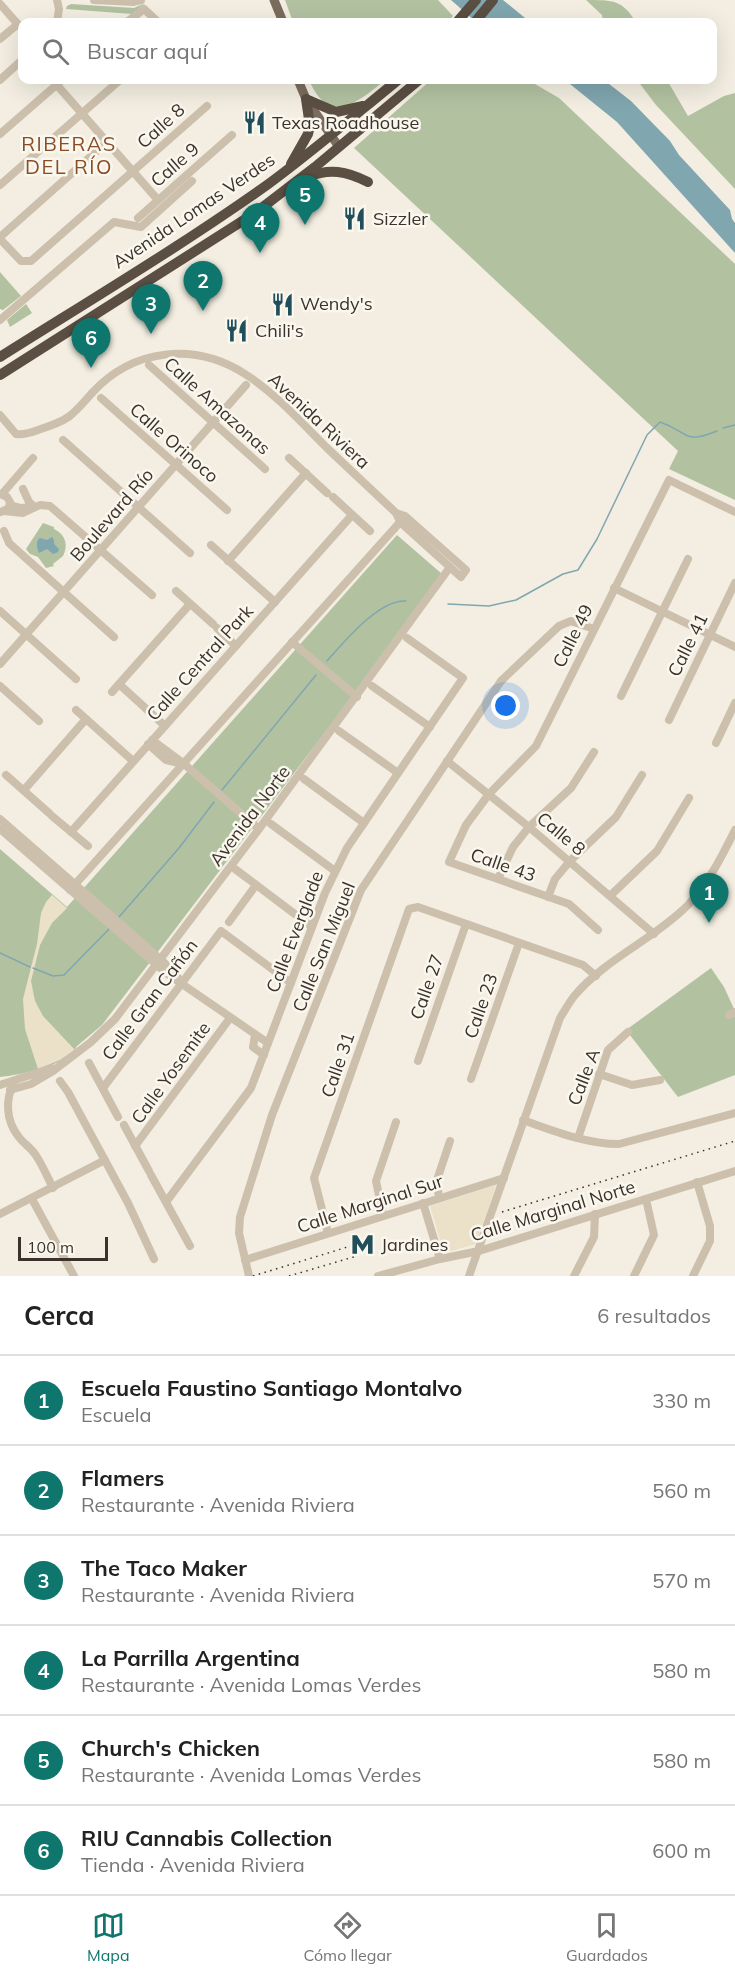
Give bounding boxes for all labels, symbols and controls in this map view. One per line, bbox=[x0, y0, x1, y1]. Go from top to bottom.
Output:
search box bbox=[18, 18, 717, 84]
icon: search bbox=[39, 35, 72, 68]
text: Buscar aquí bbox=[87, 37, 208, 65]
street label: Calle 8 bbox=[132, 98, 189, 153]
restaurant icon: Texas Roadhouse bbox=[241, 110, 267, 136]
place label: Texas Roadhouse bbox=[272, 111, 419, 134]
district label: RIBERAS DEL RÍO bbox=[21, 131, 117, 179]
street label: Calle 9 bbox=[146, 137, 204, 192]
street label: Avenida Lomas Verdes bbox=[108, 148, 279, 273]
pin: 5 bbox=[286, 176, 324, 225]
pin: 4 bbox=[240, 204, 280, 253]
restaurant icon: Sizzler bbox=[342, 206, 368, 232]
place label: Sizzler bbox=[373, 207, 428, 230]
pin: 2 bbox=[184, 262, 222, 311]
pin: 3 bbox=[132, 284, 170, 334]
restaurant icon: Wendy's bbox=[269, 291, 295, 317]
place label: Wendy's bbox=[300, 292, 373, 315]
pin: 6 bbox=[72, 318, 110, 368]
restaurant icon: Chili's bbox=[224, 318, 250, 344]
place label: Chili's bbox=[255, 319, 304, 342]
street label: Calle Amazonas bbox=[159, 352, 275, 460]
street label: Avenida Riviera bbox=[264, 368, 375, 474]
street label: Calle Orinoco bbox=[125, 398, 224, 488]
street label: Boulevard Río bbox=[65, 463, 158, 566]
street label: Calle Central Park bbox=[141, 599, 258, 725]
street label: Calle 49 bbox=[547, 600, 598, 671]
street label: Calle 41 bbox=[662, 609, 713, 680]
your location bbox=[491, 691, 520, 720]
street label: Avenida Norte bbox=[204, 761, 295, 870]
street label: Calle 8 bbox=[532, 807, 590, 861]
street label: Calle 43 bbox=[468, 843, 539, 886]
street label: Calle Everglade bbox=[261, 868, 328, 996]
pin: 1 bbox=[690, 874, 728, 923]
street label: Calle San Miguel bbox=[287, 878, 360, 1015]
street label: Calle Gran Cañón bbox=[97, 935, 203, 1065]
street label: Calle 27 bbox=[405, 951, 448, 1022]
street label: Calle 23 bbox=[459, 970, 502, 1041]
street label: Calle Yosemite bbox=[126, 1017, 215, 1128]
street label: Calle 31 bbox=[316, 1029, 359, 1100]
street label: Calle A bbox=[562, 1045, 605, 1109]
street label: Calle Marginal Sur bbox=[294, 1169, 446, 1238]
street label: Calle Marginal Norte bbox=[468, 1175, 638, 1246]
metro station icon: Jardines bbox=[350, 1232, 376, 1258]
place label: Jardines bbox=[381, 1233, 449, 1256]
scale bar bbox=[18, 1234, 108, 1262]
text: 100 m bbox=[27, 1237, 74, 1257]
text: Cerca bbox=[24, 1299, 94, 1332]
text: 6 resultados bbox=[597, 1303, 711, 1328]
text: Escuela Faustino Santiago Montalvo bbox=[81, 1374, 462, 1402]
text: 1 bbox=[38, 1388, 50, 1413]
text: 330 m bbox=[652, 1388, 711, 1413]
text: Escuela bbox=[81, 1402, 152, 1427]
text: Flamers bbox=[81, 1464, 164, 1492]
text: 2 bbox=[38, 1478, 50, 1503]
text: 560 m bbox=[652, 1478, 711, 1503]
text: Restaurante · Avenida Riviera bbox=[81, 1492, 355, 1517]
text: The Taco Maker bbox=[81, 1554, 247, 1582]
text: 3 bbox=[38, 1568, 50, 1593]
text: 570 m bbox=[652, 1568, 711, 1593]
text: Restaurante · Avenida Riviera bbox=[81, 1582, 355, 1607]
text: La Parrilla Argentina bbox=[81, 1644, 300, 1672]
text: 4 bbox=[38, 1658, 50, 1683]
text: 580 m bbox=[652, 1658, 711, 1683]
text: Restaurante · Avenida Lomas Verdes bbox=[81, 1672, 421, 1697]
text: Church's Chicken bbox=[81, 1734, 260, 1762]
text: 5 bbox=[38, 1748, 50, 1773]
text: 580 m bbox=[652, 1748, 711, 1773]
text: Restaurante · Avenida Lomas Verdes bbox=[81, 1762, 421, 1787]
text: RIU Cannabis Collection bbox=[81, 1824, 332, 1852]
text: 6 bbox=[38, 1838, 50, 1863]
text: 600 m bbox=[652, 1838, 711, 1863]
text: Tienda · Avenida Riviera bbox=[81, 1852, 305, 1877]
tab: Mapa bbox=[87, 1909, 130, 1965]
tab: Cómo llegar bbox=[304, 1909, 392, 1965]
tab: Guardados bbox=[566, 1909, 648, 1965]

